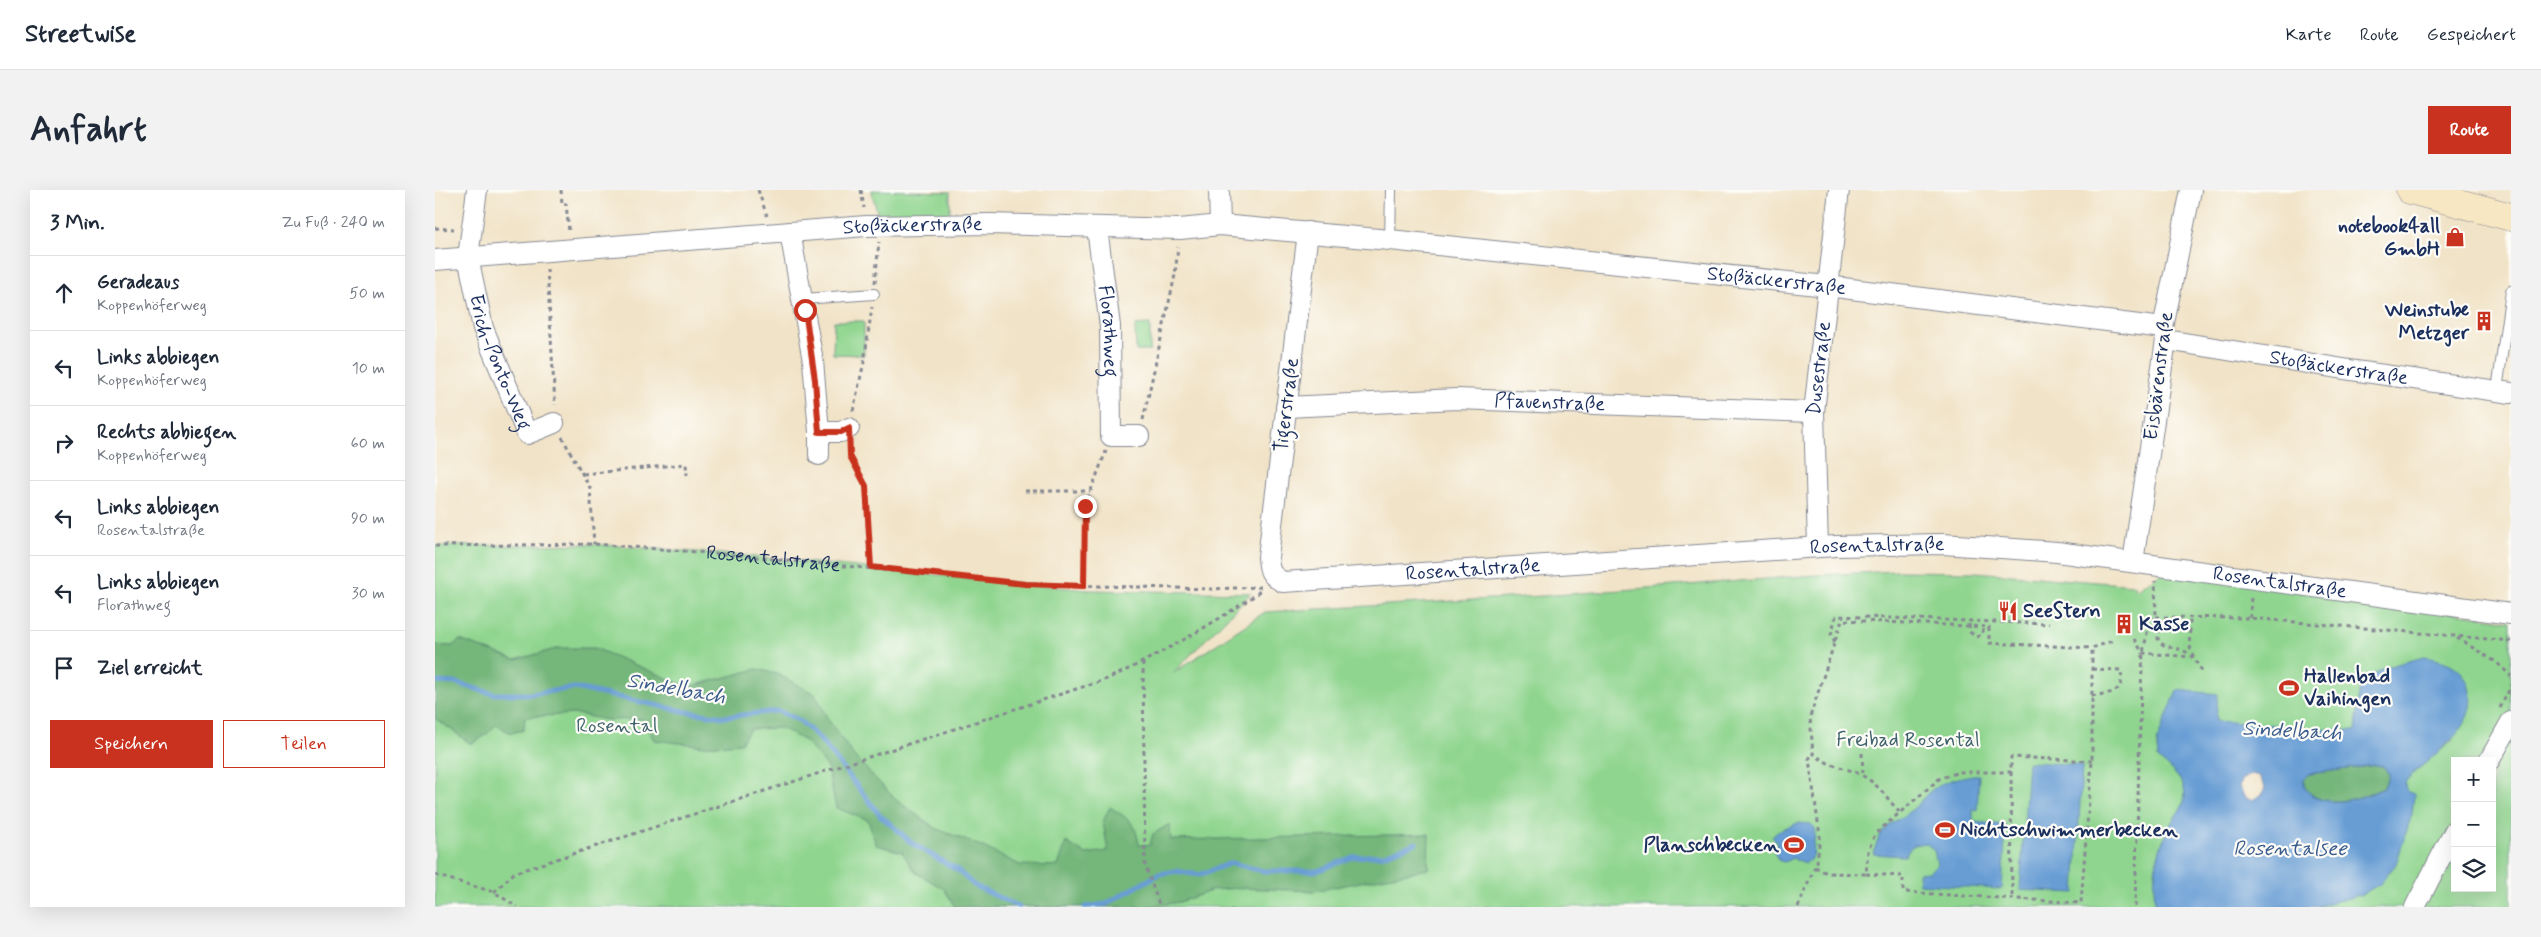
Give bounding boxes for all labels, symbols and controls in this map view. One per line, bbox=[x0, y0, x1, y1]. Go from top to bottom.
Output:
text: Streetwise bbox=[25, 19, 136, 50]
text: Karte bbox=[2286, 23, 2332, 47]
text: Route bbox=[2360, 23, 2399, 47]
text: Gespeichert bbox=[2427, 23, 2516, 47]
button: Route bbox=[2428, 106, 2511, 154]
text: Anfahrt bbox=[30, 107, 147, 153]
text: 3 Min. bbox=[50, 209, 105, 237]
street label: Stoßäckerstraße bbox=[842, 211, 983, 241]
text: Zu Fuß · 240 m bbox=[281, 212, 385, 233]
place label: notebook4all GmbH bbox=[2338, 213, 2440, 263]
shop icon: notebook4all GmbH bbox=[2444, 226, 2466, 248]
street label: Stoßäckerstraße bbox=[1706, 260, 1848, 302]
text: Geradeaus bbox=[97, 270, 179, 295]
icon: ahead bbox=[50, 279, 78, 307]
text: 50 m bbox=[349, 283, 385, 304]
street label: Florathweg bbox=[1091, 283, 1124, 378]
street label: Erich-Ponto-Weg bbox=[463, 292, 538, 435]
text: Koppenhöferweg bbox=[97, 295, 207, 316]
place label: Weinstube Metzger bbox=[2384, 297, 2470, 347]
route start bbox=[794, 299, 817, 322]
street label: Eisbärenstraße bbox=[2138, 310, 2180, 442]
building icon: Weinstube Metzger bbox=[2473, 310, 2495, 332]
street label: Dusestraße bbox=[1800, 320, 1838, 417]
street label: Stoßäckerstraße bbox=[2268, 344, 2410, 392]
text: Links abbiegen bbox=[97, 345, 219, 370]
icon: left bbox=[50, 354, 78, 382]
street label: Tigerstraße bbox=[1268, 356, 1308, 454]
text: 10 m bbox=[352, 358, 385, 379]
text: Koppenhöferweg bbox=[97, 370, 207, 391]
street label: Pfauenstraße bbox=[1494, 387, 1606, 418]
text: Rechts abbiegen bbox=[97, 420, 236, 445]
icon: right bbox=[50, 429, 78, 457]
text: 60 m bbox=[351, 433, 385, 454]
text: Koppenhöferweg bbox=[97, 445, 207, 466]
text: Links abbiegen bbox=[97, 495, 219, 520]
route end bbox=[1074, 495, 1097, 518]
icon: left bbox=[50, 504, 78, 532]
text: 90 m bbox=[351, 508, 385, 529]
text: Rosentalstraße bbox=[97, 520, 205, 541]
street label: Rosentalstraße bbox=[1809, 530, 1945, 561]
street label: Rosentalstraße bbox=[705, 539, 842, 579]
street label: Rosentalstraße bbox=[1405, 552, 1541, 587]
street label: Rosentalstraße bbox=[2211, 560, 2349, 605]
text: Links abbiegen bbox=[97, 570, 219, 595]
icon: left bbox=[50, 579, 78, 607]
text: 30 m bbox=[352, 583, 385, 604]
text: Florathweg bbox=[97, 595, 171, 616]
place label: SeeStern bbox=[2023, 598, 2101, 625]
restaurant icon: SeeStern bbox=[1997, 600, 2019, 622]
place label: Kasse bbox=[2139, 611, 2189, 638]
building icon: Kasse bbox=[2113, 613, 2135, 635]
icon: arrive bbox=[50, 654, 78, 682]
text: Ziel erreicht bbox=[97, 656, 202, 681]
place label: Hallenbad Vaihingen bbox=[2304, 663, 2391, 713]
water label: Sindelbach bbox=[625, 667, 728, 711]
sports icon: Hallenbad Vaihingen bbox=[2278, 677, 2300, 699]
park label: Rosental bbox=[576, 713, 658, 740]
water label: Sindelbach bbox=[2242, 714, 2343, 748]
button: Speichern bbox=[50, 720, 213, 768]
button: Teilen bbox=[223, 720, 385, 768]
park label: Freibad Rosental bbox=[1836, 727, 1980, 754]
map controls bbox=[2451, 757, 2496, 892]
button: + bbox=[2451, 757, 2496, 802]
button: − bbox=[2451, 802, 2496, 847]
place label: Nichtschwimmerbecken bbox=[1960, 817, 2178, 844]
sports icon: Nichtschwimmerbecken bbox=[1934, 819, 1956, 841]
place label: Planschbecken bbox=[1644, 832, 1779, 859]
sports icon: Planschbecken bbox=[1783, 834, 1805, 856]
water label: Rosentalsee bbox=[2233, 835, 2348, 863]
button: layers bbox=[2451, 847, 2496, 892]

